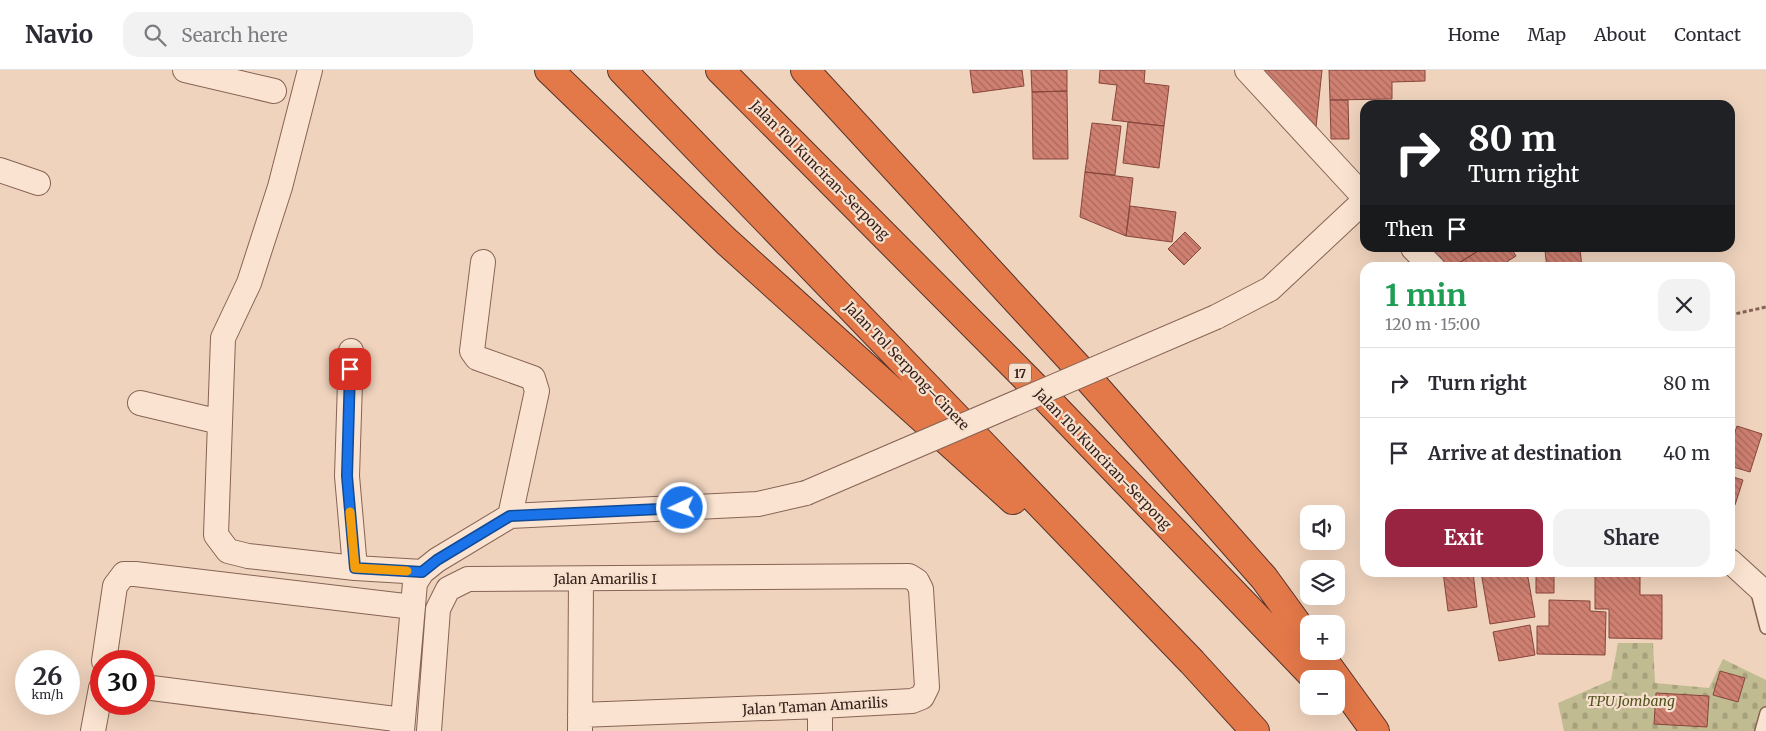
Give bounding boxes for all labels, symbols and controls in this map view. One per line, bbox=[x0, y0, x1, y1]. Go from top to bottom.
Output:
search box bbox=[123, 12, 473, 57]
text: Navio bbox=[25, 19, 93, 50]
icon: search bbox=[141, 21, 169, 49]
text: Search here bbox=[181, 23, 288, 47]
text: Home bbox=[1448, 23, 1500, 46]
text: Map bbox=[1528, 23, 1566, 46]
text: About bbox=[1594, 23, 1646, 46]
text: Contact bbox=[1674, 23, 1741, 46]
street label: Jalan Tol Kunciran–Serpong bbox=[746, 96, 894, 244]
text: 80 m bbox=[1468, 117, 1556, 161]
icon: right bbox=[1385, 120, 1450, 185]
text: Turn right bbox=[1468, 160, 1579, 188]
icon: arrive bbox=[1443, 215, 1471, 243]
text: Then bbox=[1385, 217, 1433, 241]
text: 1 min bbox=[1385, 276, 1467, 314]
button: close bbox=[1658, 279, 1710, 331]
street label: Jalan Tol Serpong–Cinere bbox=[840, 297, 973, 434]
text: 120 m · 15:00 bbox=[1385, 314, 1480, 334]
pin bbox=[329, 348, 371, 390]
icon: arrive bbox=[336, 355, 364, 383]
road number: 17 bbox=[1009, 364, 1031, 382]
icon: right bbox=[1385, 369, 1413, 397]
text: Turn right bbox=[1428, 371, 1527, 395]
text: 80 m bbox=[1663, 371, 1710, 395]
street label: Jalan Tol Kunciran–Serpong bbox=[1030, 384, 1176, 534]
icon: arrive bbox=[1385, 439, 1413, 467]
text: Arrive at destination bbox=[1428, 441, 1622, 465]
text: 40 m bbox=[1663, 441, 1710, 465]
position arrow bbox=[655, 481, 707, 533]
map controls bbox=[1300, 505, 1345, 715]
button: sound bbox=[1300, 505, 1345, 550]
button: Exit bbox=[1385, 509, 1543, 567]
button: Share bbox=[1553, 509, 1710, 567]
button: layers bbox=[1300, 560, 1345, 605]
street label: Jalan Amarilis I bbox=[552, 570, 657, 588]
button: + bbox=[1300, 615, 1345, 660]
speed limit sign: 30 bbox=[90, 650, 155, 715]
text: 26 bbox=[33, 660, 62, 692]
button: − bbox=[1300, 670, 1345, 715]
text: km/h bbox=[32, 687, 63, 702]
park label: TPU Jombang bbox=[1587, 692, 1675, 710]
street label: Jalan Taman Amarilis bbox=[741, 693, 888, 719]

